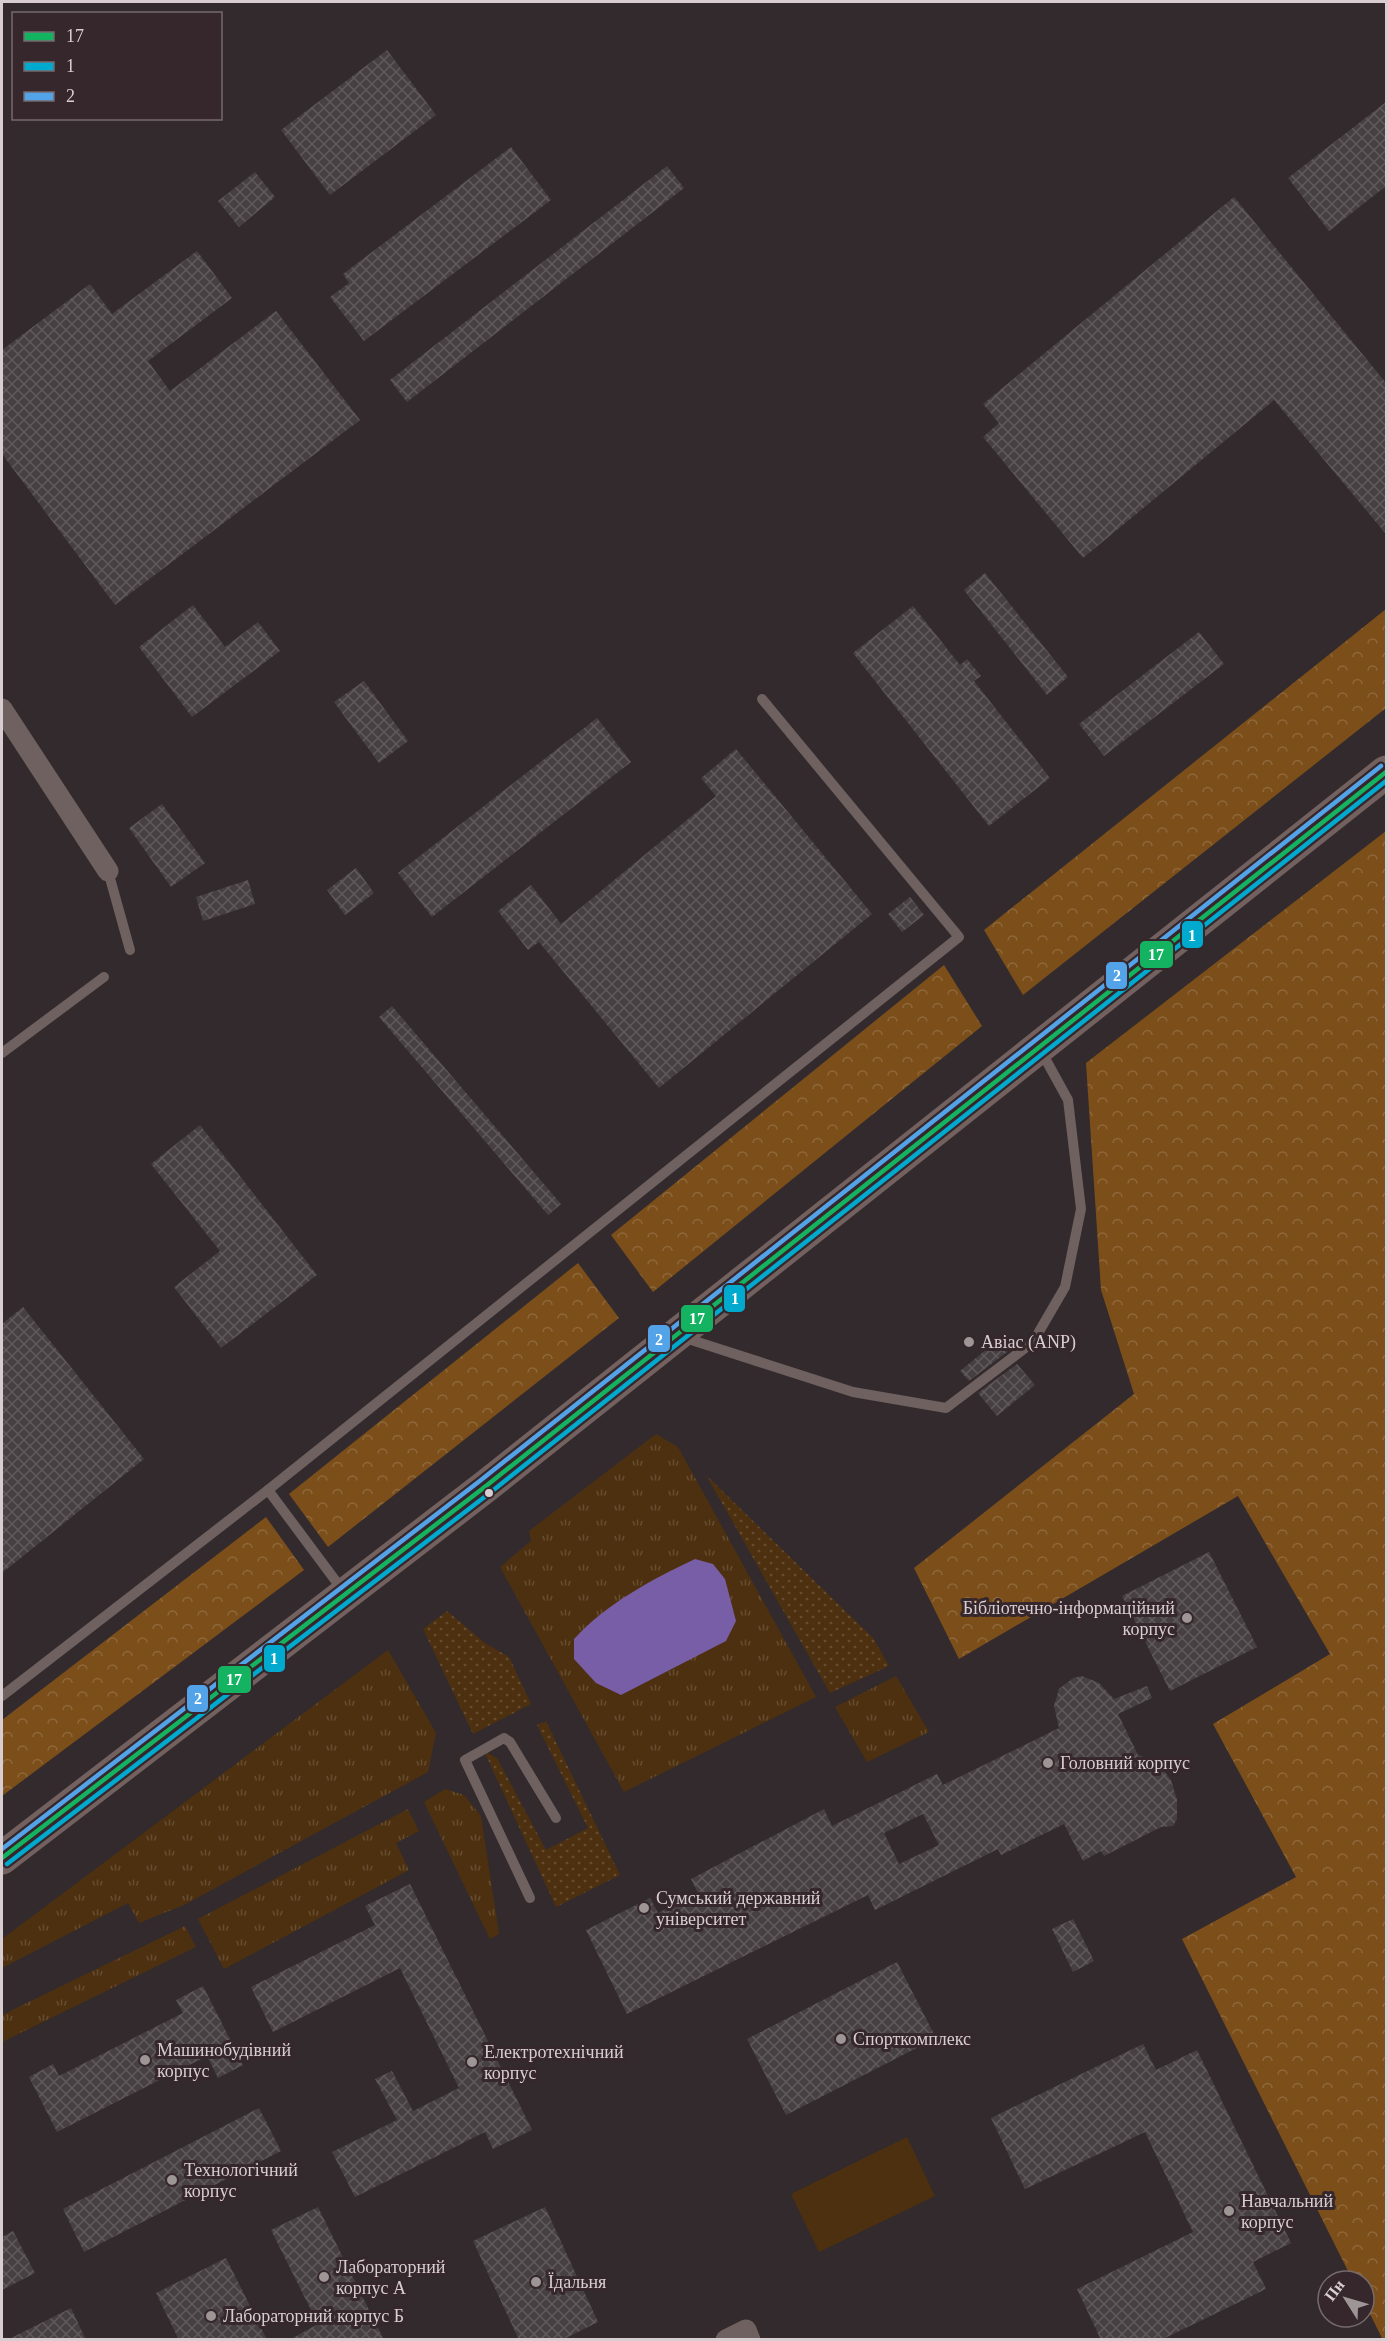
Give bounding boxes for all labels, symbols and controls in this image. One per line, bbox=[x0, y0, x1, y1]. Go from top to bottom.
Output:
legend bbox=[12, 12, 222, 120]
text: 17 bbox=[66, 26, 84, 46]
text: 1 bbox=[66, 56, 75, 76]
text: 2 bbox=[66, 86, 75, 106]
line badge: 1 bbox=[1181, 920, 1204, 949]
text: 1 bbox=[1188, 927, 1196, 944]
line badge: 17 bbox=[1139, 940, 1174, 969]
text: 17 bbox=[1148, 946, 1164, 963]
line badge: 2 bbox=[1105, 961, 1128, 990]
text: 2 bbox=[1113, 967, 1121, 984]
line badge: 1 bbox=[723, 1284, 746, 1313]
text: 1 bbox=[731, 1290, 739, 1307]
line badge: 17 bbox=[680, 1304, 714, 1333]
text: 17 bbox=[689, 1310, 705, 1327]
line badge: 2 bbox=[647, 1324, 671, 1353]
text: 2 bbox=[655, 1331, 663, 1348]
place label: Авіас (ANP) bbox=[981, 1332, 1076, 1353]
marker: Авіас (ANP) bbox=[962, 1335, 976, 1349]
unlabelled marker bbox=[483, 1487, 495, 1499]
place label: Бібліотечно-інформаційний корпус bbox=[963, 1598, 1175, 1639]
marker: Бібліотечно-інформаційний корпус bbox=[1180, 1611, 1194, 1625]
line badge: 1 bbox=[263, 1644, 286, 1673]
text: 1 bbox=[270, 1650, 278, 1667]
line badge: 17 bbox=[217, 1665, 252, 1694]
text: 17 bbox=[226, 1671, 242, 1688]
line badge: 2 bbox=[186, 1684, 209, 1713]
text: 2 bbox=[194, 1690, 202, 1707]
place label: Головний корпус bbox=[1060, 1753, 1190, 1773]
marker: Головний корпус bbox=[1041, 1756, 1055, 1770]
place label: Сумський державний університет bbox=[656, 1888, 821, 1929]
marker: Сумський державний університет bbox=[637, 1901, 651, 1915]
place label: Спорткомплекс bbox=[853, 2029, 971, 2049]
marker: Спорткомплекс bbox=[834, 2032, 848, 2046]
place label: Машинобудівний корпус bbox=[157, 2040, 291, 2081]
place label: Електротехнічний корпус bbox=[484, 2042, 624, 2083]
marker: Машинобудівний корпус bbox=[138, 2053, 152, 2067]
marker: Електротехнічний корпус bbox=[465, 2055, 479, 2069]
place label: Технологічний корпус bbox=[184, 2160, 298, 2201]
marker: Технологічний корпус bbox=[165, 2173, 179, 2187]
place label: Навчальний корпус bbox=[1241, 2191, 1333, 2232]
marker: Навчальний корпус bbox=[1222, 2204, 1236, 2218]
place label: Лабораторний корпус А bbox=[336, 2257, 446, 2298]
north arrow bbox=[1316, 2269, 1376, 2329]
marker: Лабораторний корпус А bbox=[317, 2270, 331, 2284]
place label: Їдальня bbox=[548, 2272, 606, 2292]
marker: Їдальня bbox=[529, 2275, 543, 2289]
text: Пн bbox=[1321, 2277, 1348, 2304]
place label: Лабораторний корпус Б bbox=[223, 2306, 404, 2326]
marker: Лабораторний корпус Б bbox=[204, 2309, 218, 2323]

